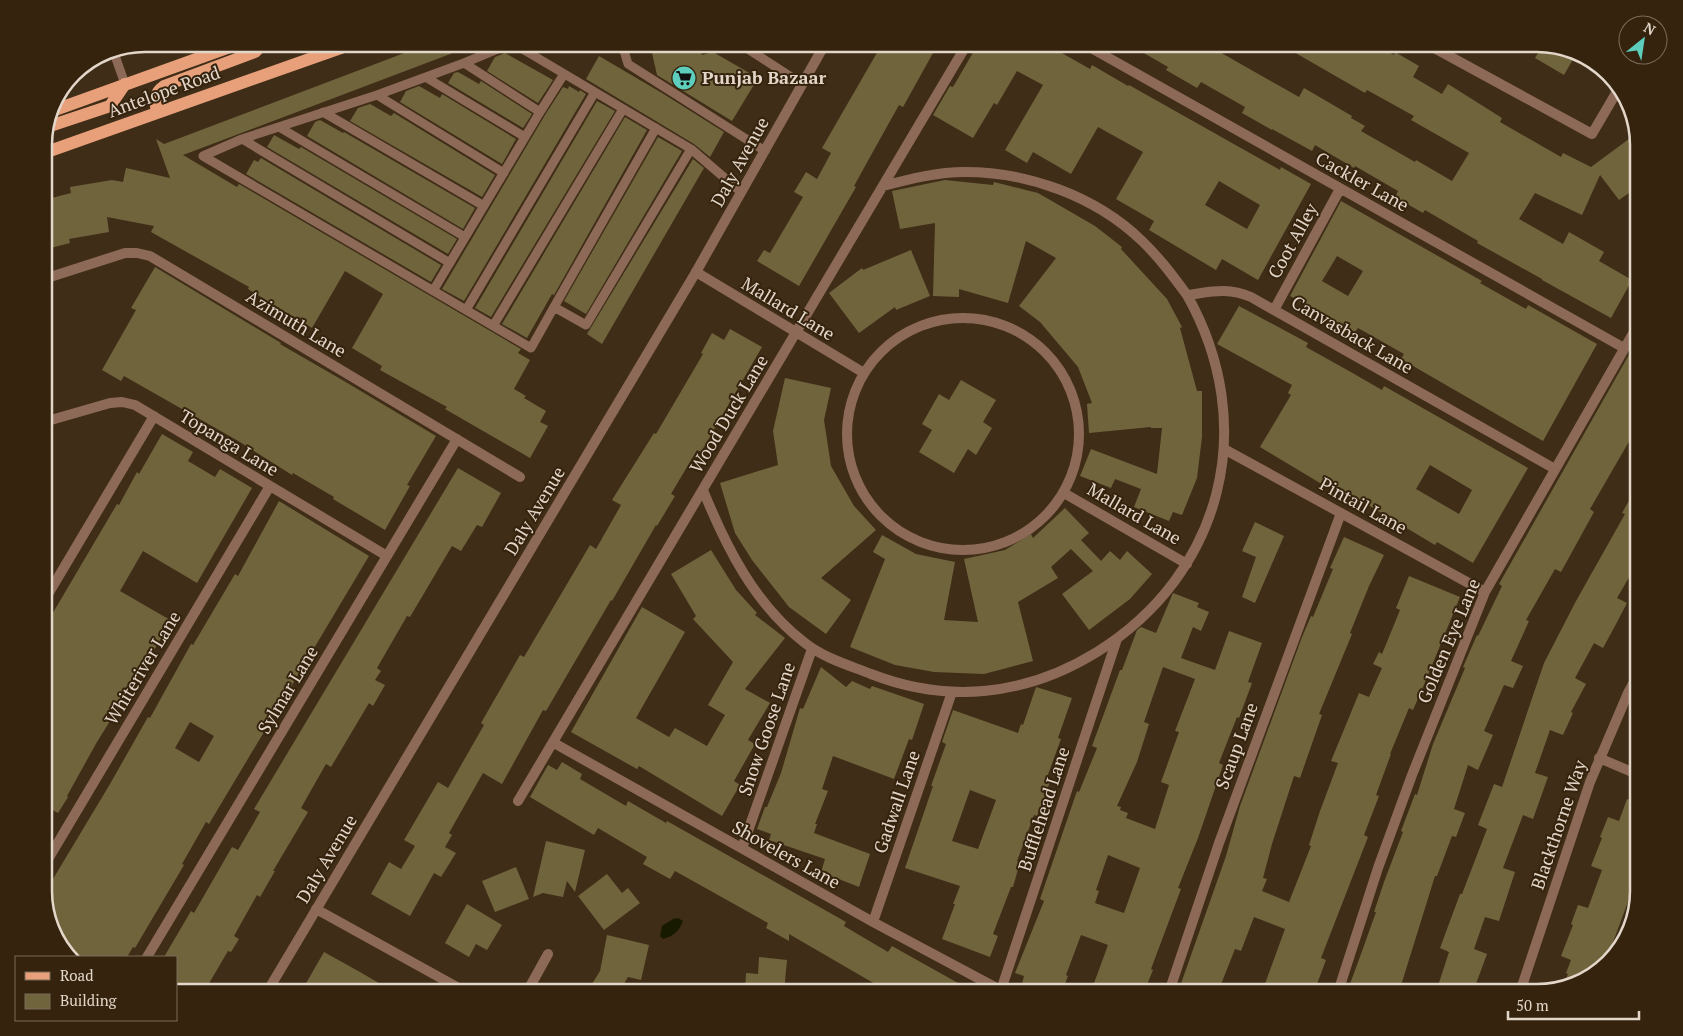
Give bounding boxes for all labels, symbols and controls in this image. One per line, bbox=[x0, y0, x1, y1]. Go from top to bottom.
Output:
north arrow bbox=[1618, 15, 1668, 65]
text: N bbox=[1640, 17, 1659, 39]
street label: Antelope Road bbox=[104, 60, 223, 122]
supermarket icon: Punjab Bazaar bbox=[671, 65, 697, 91]
place label: Punjab Bazaar bbox=[702, 65, 826, 89]
street label: Daly Avenue bbox=[705, 112, 774, 211]
street label: Cackler Lane bbox=[1312, 146, 1413, 217]
street label: Coot Alley bbox=[1262, 198, 1323, 282]
street label: Mallard Lane bbox=[737, 271, 840, 345]
street label: Azimuth Lane bbox=[242, 284, 351, 362]
street label: Canvasback Lane bbox=[1287, 289, 1418, 379]
street label: Wood Duck Lane bbox=[683, 350, 773, 477]
street label: Topanga Lane bbox=[176, 403, 284, 481]
street label: Daly Avenue bbox=[498, 462, 570, 559]
street label: Pintail Lane bbox=[1315, 471, 1412, 539]
street label: Mallard Lane bbox=[1083, 477, 1186, 550]
street label: Golden Eye Lane bbox=[1411, 575, 1485, 707]
street label: Whiteriver Lane bbox=[99, 606, 186, 729]
street label: Sylmar Lane bbox=[251, 641, 323, 738]
street label: Snow Goose Lane bbox=[732, 659, 800, 799]
street label: Scaup Lane bbox=[1209, 699, 1263, 792]
street label: Bufflehead Lane bbox=[1012, 743, 1074, 874]
street label: Gadwall Lane bbox=[867, 747, 925, 856]
street label: Blackthorne Way bbox=[1525, 756, 1592, 893]
street label: Daly Avenue bbox=[290, 810, 362, 907]
street label: Shovelers Lane bbox=[728, 815, 845, 894]
legend bbox=[15, 956, 178, 1021]
text: Road bbox=[60, 965, 93, 985]
scale bar bbox=[1508, 988, 1639, 1020]
text: Building bbox=[60, 990, 118, 1010]
text: 50 m bbox=[1516, 995, 1549, 1015]

